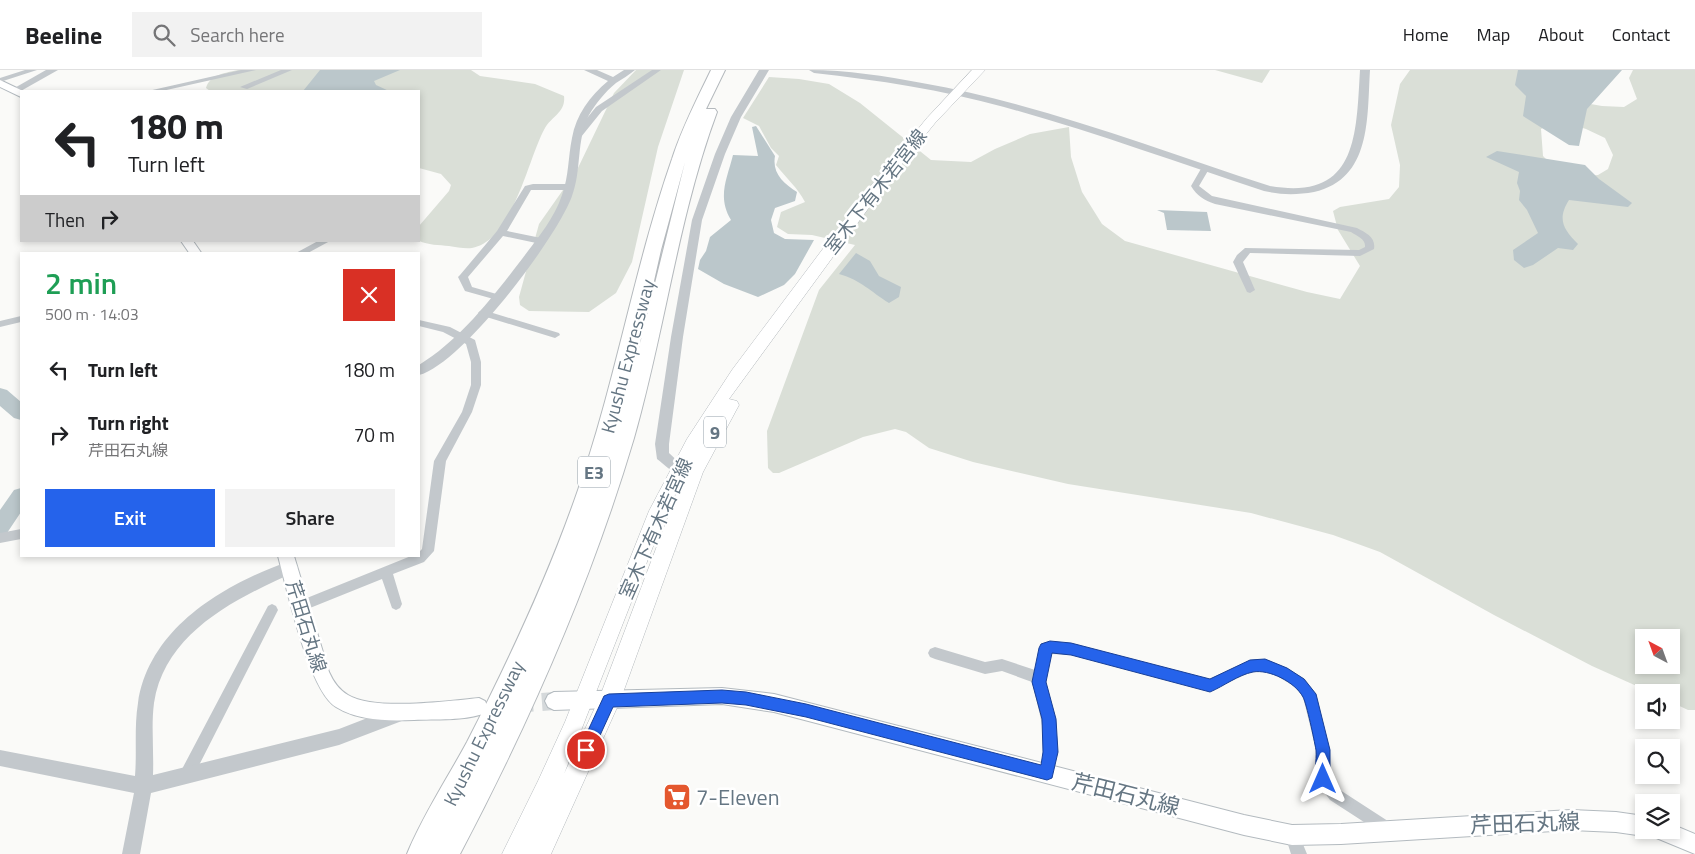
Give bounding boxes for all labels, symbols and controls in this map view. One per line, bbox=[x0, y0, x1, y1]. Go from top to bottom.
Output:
search box bbox=[132, 12, 482, 57]
text: Beeline bbox=[25, 17, 102, 53]
text: Search here bbox=[190, 20, 285, 49]
icon: search bbox=[150, 21, 178, 49]
text: Home bbox=[1403, 21, 1449, 48]
text: Map bbox=[1477, 21, 1510, 48]
text: About bbox=[1538, 21, 1584, 48]
text: Contact bbox=[1612, 21, 1670, 48]
text: 180 m bbox=[128, 99, 224, 153]
icon: left bbox=[45, 110, 110, 175]
street label: 室木下有木若宮線 bbox=[817, 122, 933, 260]
text: Turn left bbox=[128, 147, 205, 181]
text: Then bbox=[45, 205, 85, 234]
icon: right bbox=[95, 205, 123, 233]
text: 2 min bbox=[45, 260, 117, 306]
button: close bbox=[343, 269, 395, 321]
street label: Kyushu Expressway bbox=[592, 276, 662, 436]
text: 500 m · 14:03 bbox=[45, 302, 139, 326]
text: Turn left bbox=[88, 355, 158, 384]
text: 180 m bbox=[343, 355, 395, 384]
icon: left bbox=[45, 356, 73, 384]
text: Turn right bbox=[88, 408, 169, 437]
road number: 9 bbox=[704, 417, 726, 448]
text: 70 m bbox=[354, 420, 395, 449]
icon: right bbox=[45, 421, 73, 449]
text: 芹田石丸線 bbox=[88, 438, 168, 462]
street label: 室木下有木若宮線 bbox=[611, 453, 699, 603]
road number: E3 bbox=[578, 457, 610, 488]
button: Exit bbox=[45, 489, 215, 547]
button: Share bbox=[225, 489, 395, 547]
street label: 芹田石丸線 bbox=[279, 576, 335, 676]
north arrow bbox=[1635, 629, 1680, 674]
map controls bbox=[1635, 629, 1680, 839]
street label: Kyushu Expressway bbox=[435, 655, 531, 811]
button: sound bbox=[1635, 684, 1680, 729]
pin bbox=[565, 729, 607, 771]
icon: arrive bbox=[572, 736, 600, 764]
button: search bbox=[1635, 739, 1680, 784]
position arrow bbox=[1296, 752, 1348, 804]
street label: 芹田石丸線 bbox=[1069, 764, 1183, 824]
place label: 7-Eleven bbox=[696, 780, 779, 814]
supermarket icon: 7-Eleven bbox=[662, 782, 692, 812]
button: layers bbox=[1635, 794, 1680, 839]
street label: 芹田石丸線 bbox=[1469, 804, 1581, 842]

